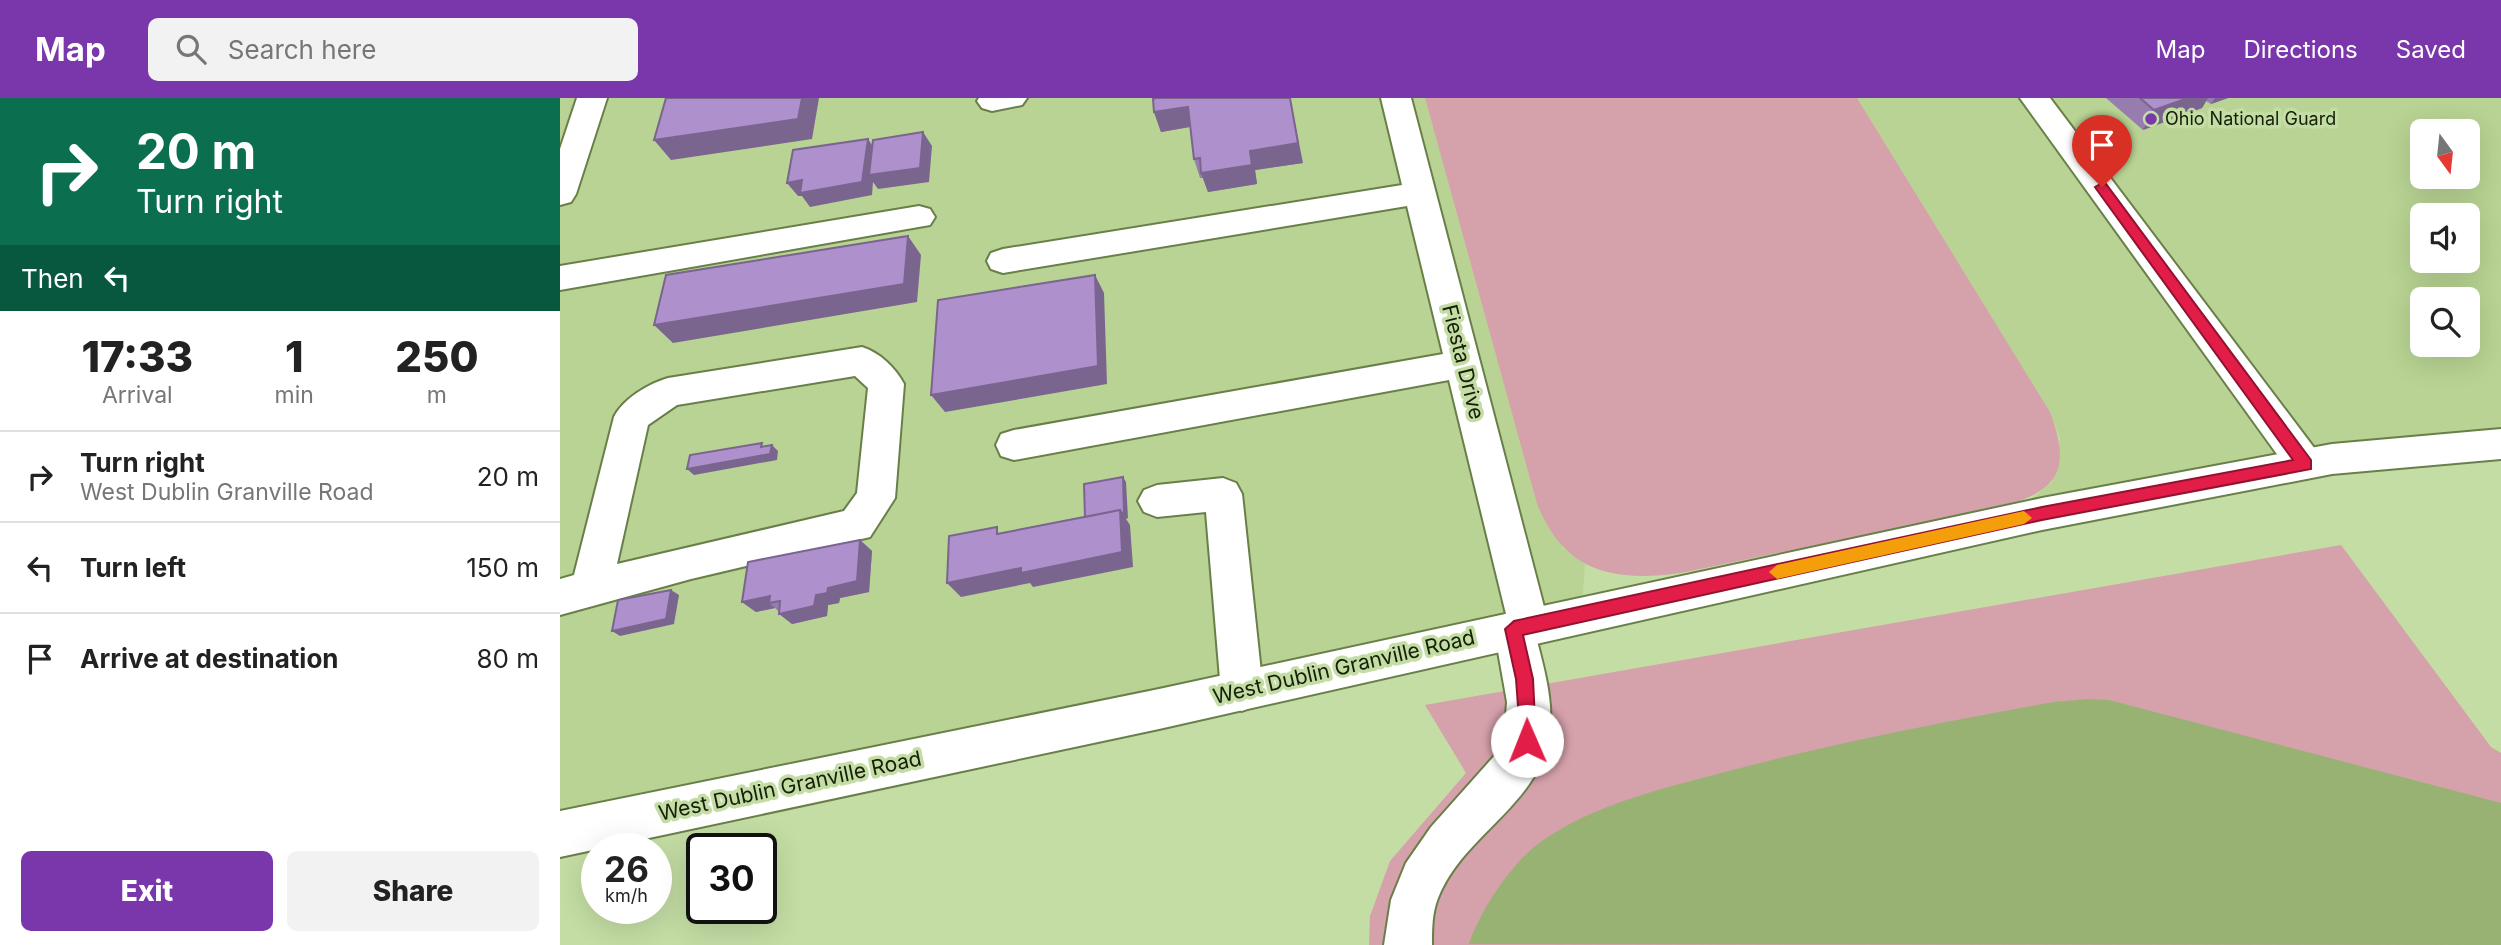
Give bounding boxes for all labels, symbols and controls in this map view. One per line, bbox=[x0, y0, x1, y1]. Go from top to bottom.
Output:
search box bbox=[148, 18, 638, 81]
text: Map bbox=[35, 29, 106, 69]
icon: search bbox=[172, 30, 210, 68]
text: Search here bbox=[228, 34, 376, 65]
text: Map bbox=[2156, 35, 2205, 64]
text: Directions bbox=[2243, 35, 2358, 64]
text: Saved bbox=[2396, 35, 2466, 64]
place label: Ohio National Guard bbox=[2165, 108, 2336, 129]
marker: Ohio National Guard bbox=[2143, 111, 2159, 127]
pin bbox=[2072, 115, 2132, 187]
north arrow bbox=[2410, 119, 2480, 189]
map controls bbox=[2410, 119, 2480, 357]
text: 20 m bbox=[136, 122, 256, 181]
icon: right bbox=[21, 126, 112, 217]
icon: arrive bbox=[2083, 126, 2121, 164]
text: Turn right bbox=[136, 182, 283, 221]
button: sound bbox=[2410, 203, 2480, 273]
icon: left bbox=[98, 259, 136, 297]
text: Then bbox=[21, 263, 84, 294]
button: search bbox=[2410, 287, 2480, 357]
street label: Fiesta Drive bbox=[1437, 302, 1490, 422]
text: 17:33 bbox=[81, 331, 193, 382]
text: 1 bbox=[285, 331, 304, 382]
text: 250 bbox=[395, 331, 479, 382]
text: Arrival bbox=[102, 381, 173, 409]
text: min bbox=[275, 381, 314, 409]
text: m bbox=[427, 381, 447, 409]
text: Turn right bbox=[80, 447, 205, 478]
icon: right bbox=[21, 458, 59, 496]
text: 20 m bbox=[477, 461, 539, 492]
text: West Dublin Granville Road bbox=[80, 478, 374, 506]
icon: left bbox=[21, 549, 59, 587]
text: Turn left bbox=[80, 552, 186, 583]
text: 150 m bbox=[466, 552, 539, 583]
street label: West Dublin Granville Road bbox=[1211, 624, 1477, 709]
icon: arrive bbox=[21, 640, 59, 678]
text: Arrive at destination bbox=[80, 643, 339, 674]
text: 80 m bbox=[476, 643, 539, 674]
position arrow bbox=[1490, 704, 1564, 778]
street label: West Dublin Granville Road bbox=[656, 745, 924, 826]
speed limit sign: 30 bbox=[686, 833, 777, 924]
text: 26 bbox=[604, 848, 649, 890]
button: Exit bbox=[21, 851, 273, 931]
button: Share bbox=[287, 851, 539, 931]
text: km/h bbox=[605, 885, 648, 906]

